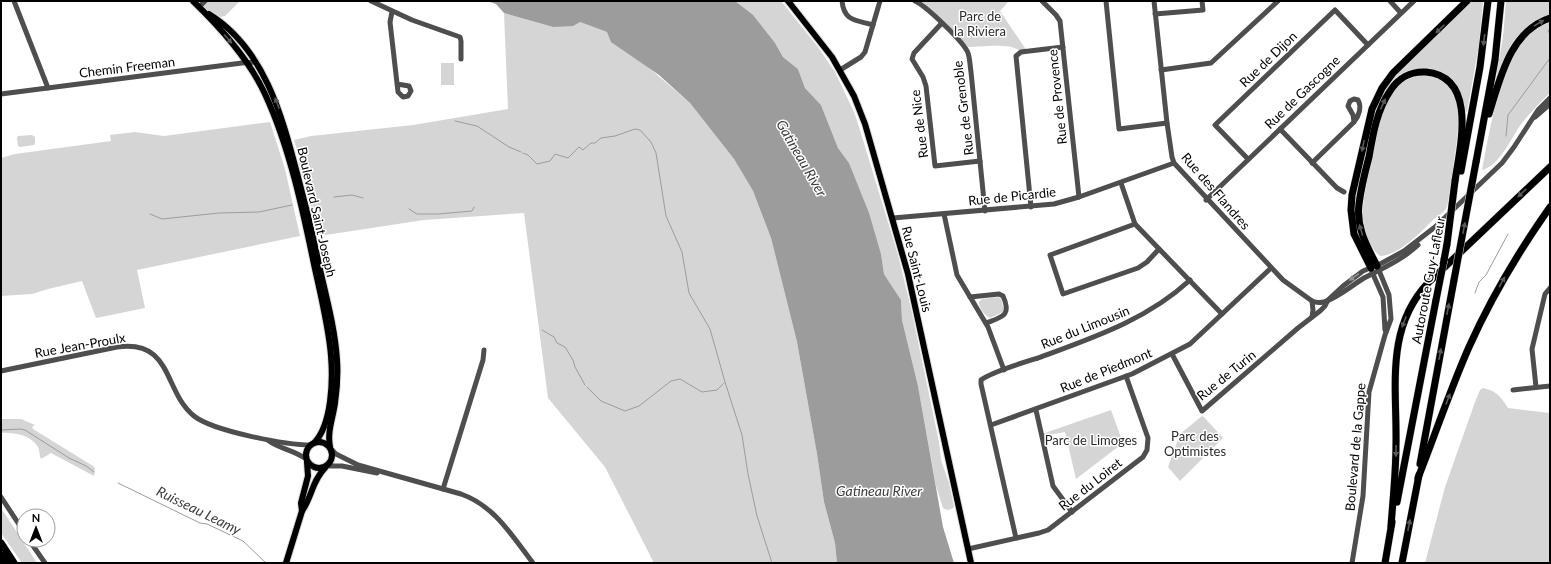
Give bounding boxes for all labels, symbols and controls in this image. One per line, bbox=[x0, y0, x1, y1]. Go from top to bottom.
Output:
park label: Parc de la Riviera bbox=[954, 8, 1006, 39]
one-way arrow bbox=[1534, 19, 1544, 27]
one-way arrow bbox=[1435, 24, 1445, 33]
street label: Rue de Dijon bbox=[1236, 28, 1300, 90]
one-way arrow bbox=[224, 34, 233, 44]
one-way arrow bbox=[1481, 34, 1487, 46]
street label: Rue de Provence bbox=[1044, 48, 1070, 145]
street label: Rue de Gascogne bbox=[1261, 52, 1343, 132]
street label: Chemin Freeman bbox=[78, 53, 176, 81]
street label: Rue de Grenoble bbox=[949, 60, 977, 156]
street label: Rue de Nice bbox=[907, 89, 931, 159]
one-way arrow bbox=[273, 97, 279, 109]
one-way arrow bbox=[1380, 98, 1386, 109]
water label: Gatineau River bbox=[773, 117, 831, 200]
one-way arrow bbox=[1359, 139, 1365, 152]
street label: Boulevard Saint-Joseph bbox=[294, 145, 340, 279]
street label: Rue des Flandres bbox=[1178, 149, 1254, 233]
street label: Rue de Picardie bbox=[967, 183, 1057, 209]
one-way arrow bbox=[1517, 188, 1527, 198]
street label: Autoroute Guy-Lafleur bbox=[1408, 215, 1448, 345]
one-way arrow bbox=[1461, 222, 1467, 234]
street label: Rue Saint-Louis bbox=[899, 224, 936, 314]
one-way arrow bbox=[1358, 224, 1364, 236]
one-way arrow bbox=[1349, 273, 1360, 282]
one-way arrow bbox=[1499, 276, 1506, 288]
street label: Rue du Limousin bbox=[1038, 302, 1132, 352]
one-way arrow bbox=[1446, 303, 1452, 315]
one-way arrow bbox=[1400, 316, 1406, 328]
street label: Rue Jean-Proulx bbox=[33, 329, 127, 361]
street label: Rue de Piedmont bbox=[1058, 344, 1155, 396]
street label: Rue de Turin bbox=[1193, 346, 1259, 404]
one-way arrow bbox=[1437, 348, 1443, 360]
street label: Boulevard de la Gappe bbox=[1341, 382, 1369, 512]
one-way arrow bbox=[1445, 393, 1451, 405]
park label: Parc des Optimistes bbox=[1164, 428, 1226, 459]
park label: Parc de Limoges bbox=[1045, 432, 1138, 448]
one-way arrow bbox=[1393, 445, 1399, 458]
street label: Rue du Loiret bbox=[1055, 454, 1125, 514]
water label: Ruisseau Leamy bbox=[154, 482, 244, 538]
water label: Gatineau River bbox=[836, 482, 922, 499]
north arrow bbox=[16, 508, 56, 548]
text: N bbox=[32, 511, 40, 524]
one-way arrow bbox=[1407, 519, 1413, 531]

